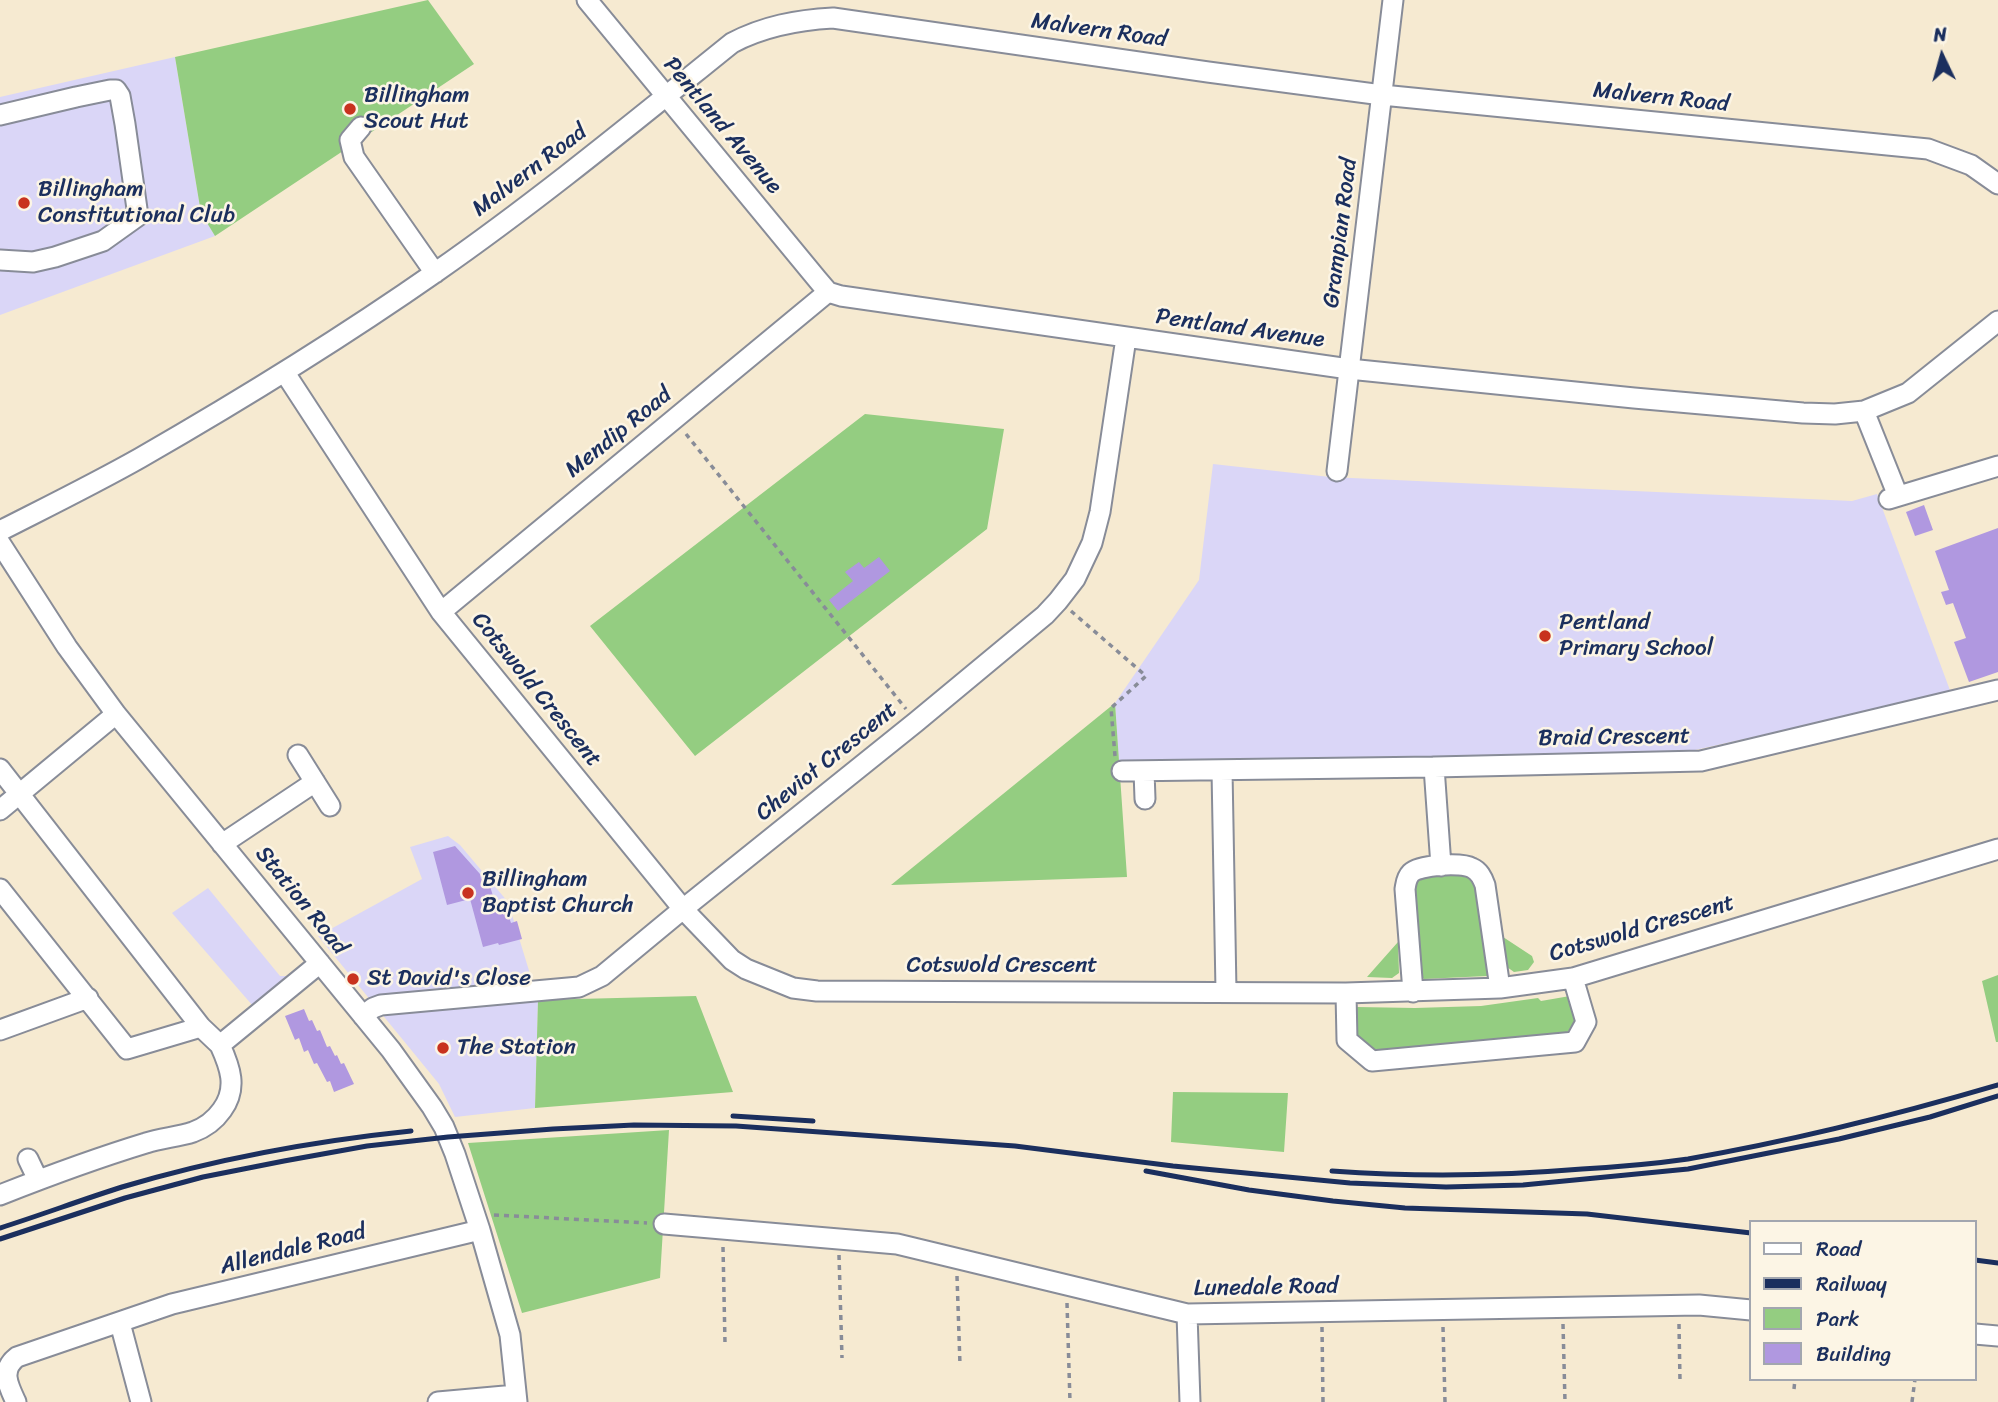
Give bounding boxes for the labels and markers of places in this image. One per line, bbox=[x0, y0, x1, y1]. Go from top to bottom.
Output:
place label: Billingham Scout Hut bbox=[364, 82, 470, 136]
marker: Billingham Scout Hut bbox=[342, 101, 358, 117]
place label: Billingham Constitutional Club bbox=[38, 176, 235, 230]
marker: Billingham Constitutional Club bbox=[16, 195, 32, 211]
place label: Pentland Primary School bbox=[1559, 609, 1713, 663]
marker: Pentland Primary School bbox=[1537, 628, 1553, 644]
place label: Billingham Baptist Church bbox=[482, 866, 634, 920]
marker: Billingham Baptist Church bbox=[460, 885, 476, 901]
place label: St David's Close bbox=[367, 965, 531, 993]
marker: St David's Close bbox=[345, 971, 361, 987]
place label: The Station bbox=[457, 1034, 576, 1062]
marker: The Station bbox=[435, 1040, 451, 1056]

